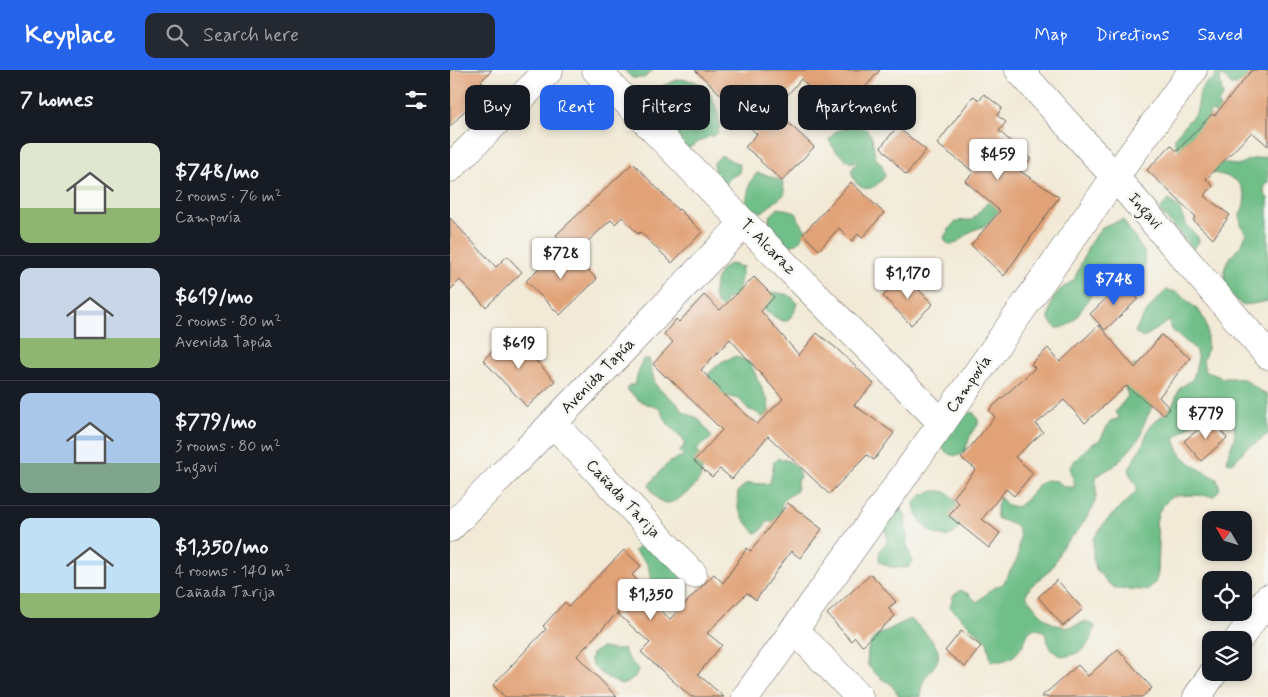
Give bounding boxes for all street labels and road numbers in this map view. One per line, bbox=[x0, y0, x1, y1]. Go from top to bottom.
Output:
street label: Ingavi bbox=[1122, 188, 1167, 235]
street label: T. Alcaraz bbox=[735, 214, 801, 280]
street label: Avenida Tapúa bbox=[557, 334, 639, 418]
street label: Campovía bbox=[941, 351, 997, 417]
street label: Cañada Tarija bbox=[581, 455, 665, 543]

